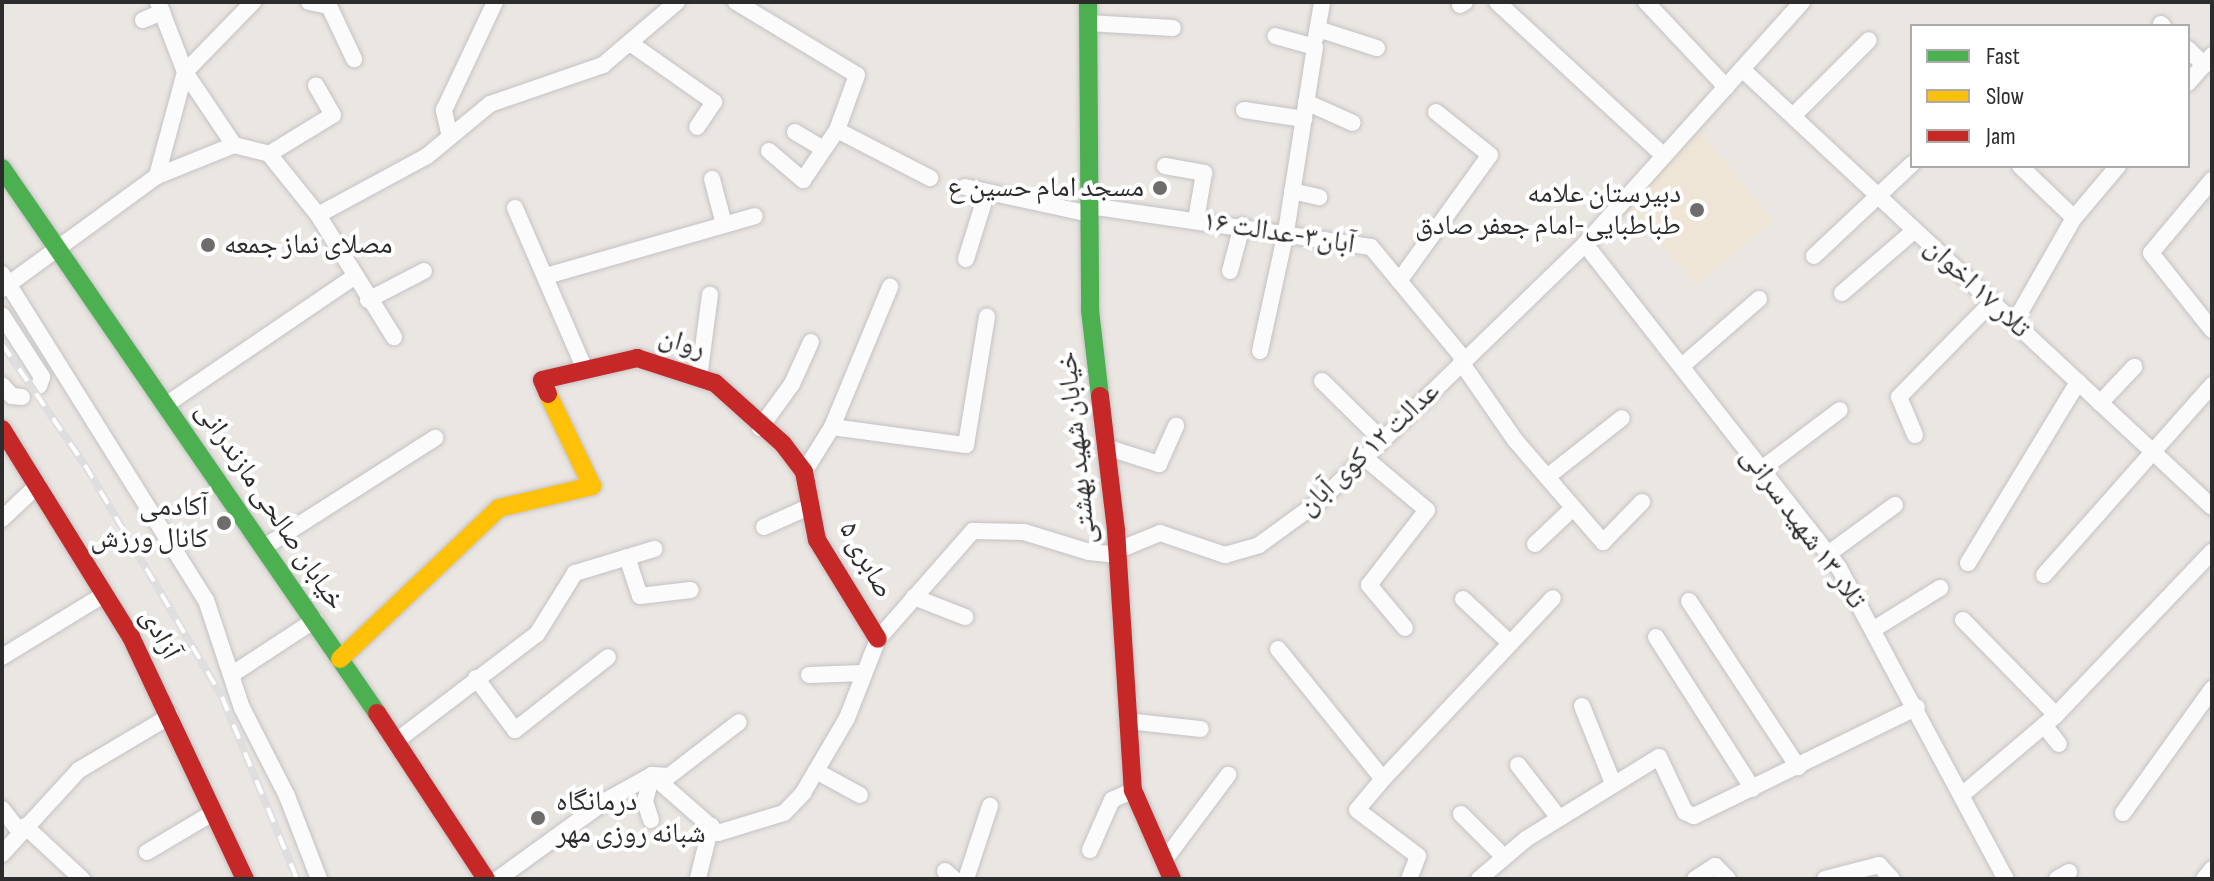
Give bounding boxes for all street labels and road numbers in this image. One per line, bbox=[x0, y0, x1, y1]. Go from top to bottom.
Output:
street label: آبان۳-عدالت ۱۶ bbox=[1201, 204, 1357, 262]
street label: تلار ۱۷ اخوان bbox=[1917, 231, 2037, 345]
street label: روان bbox=[655, 320, 709, 366]
street label: خیابان شهید بهشتی bbox=[1050, 350, 1104, 546]
street label: عدالت ۱۲ کوی آبان bbox=[1291, 375, 1447, 523]
street label: خیابان صالحی مازندرانی bbox=[188, 395, 352, 617]
street label: تلار ۱۳ شهید سرانی bbox=[1733, 441, 1873, 615]
street label: صابری ۵ bbox=[831, 516, 901, 604]
street label: آزادی bbox=[133, 603, 187, 665]

